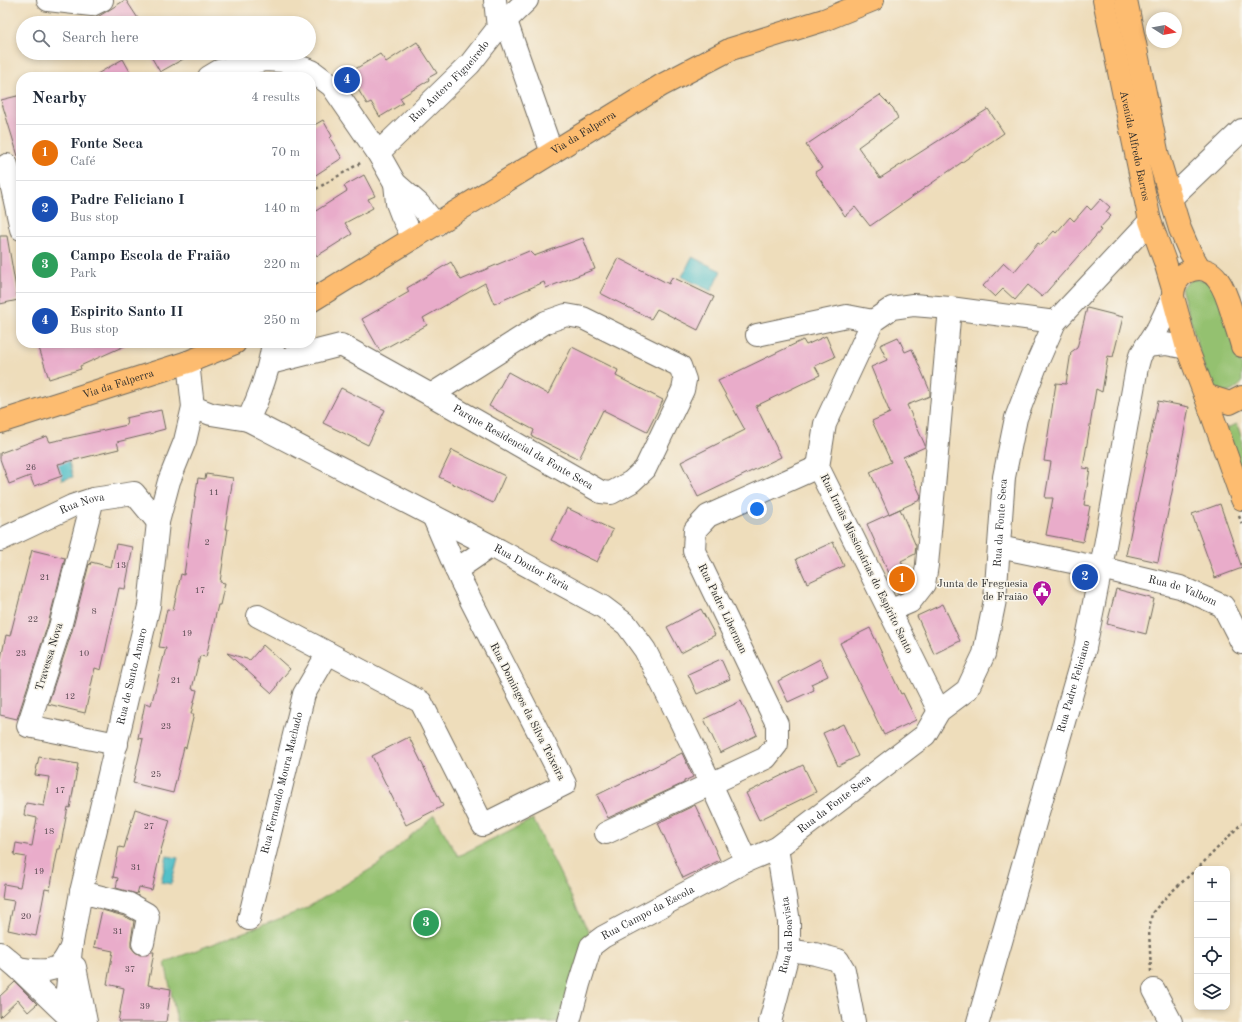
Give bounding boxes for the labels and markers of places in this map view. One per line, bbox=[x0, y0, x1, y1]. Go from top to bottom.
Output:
pin: 4 bbox=[334, 65, 360, 95]
pin: 2 bbox=[1072, 562, 1098, 592]
pin: 1 bbox=[889, 564, 915, 594]
place label: Junta de Freguesia de Fraião bbox=[937, 579, 1029, 603]
public building icon: Junta de Freguesia de Fraião bbox=[1031, 579, 1053, 607]
pin: 3 bbox=[413, 908, 439, 938]

